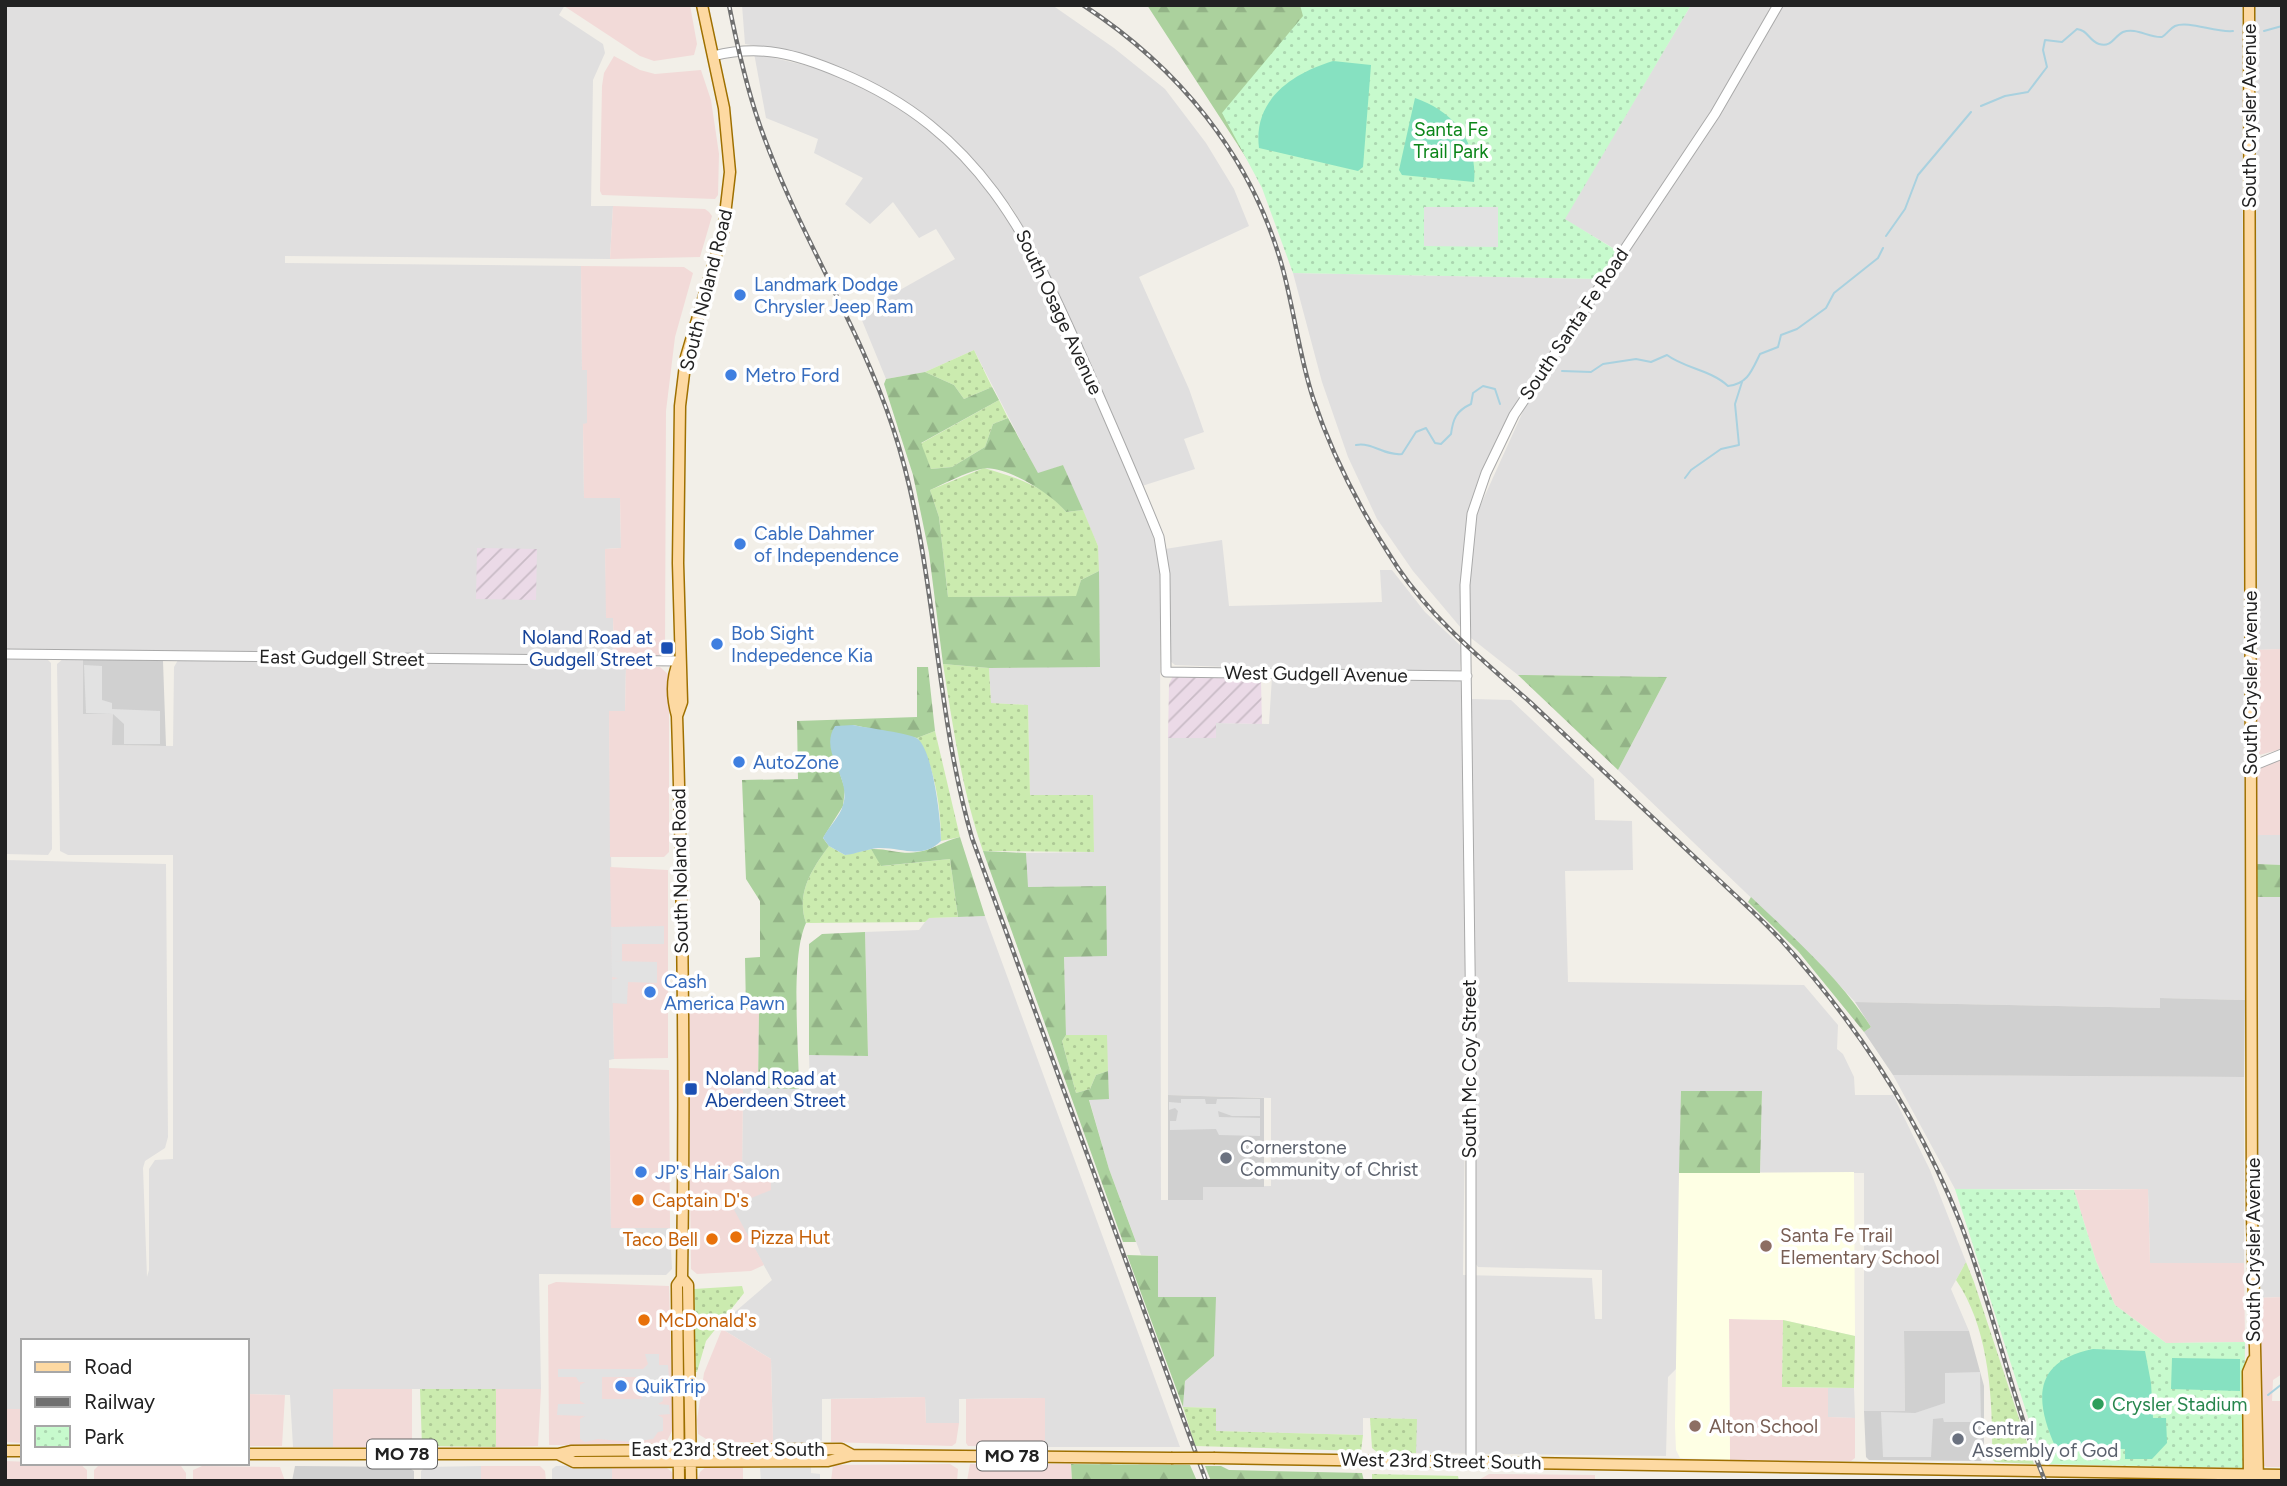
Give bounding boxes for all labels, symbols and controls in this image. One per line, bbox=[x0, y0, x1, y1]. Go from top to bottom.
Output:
street label: South Crysler Avenue bbox=[2238, 24, 2261, 208]
park label: Santa Fe Trail Park bbox=[1413, 118, 1489, 163]
street label: South Noland Road bbox=[675, 207, 737, 373]
street label: South Osage Avenue bbox=[1011, 226, 1107, 398]
street label: South Santa Fe Road bbox=[1515, 244, 1633, 404]
place label: Landmark Dodge Chrysler Jeep Ram bbox=[754, 273, 913, 318]
marker: Landmark Dodge Chrysler Jeep Ram bbox=[732, 287, 748, 303]
place label: Metro Ford bbox=[745, 364, 840, 387]
marker: Metro Ford bbox=[723, 367, 739, 383]
place label: Cable Dahmer of Independence bbox=[754, 522, 899, 567]
marker: Cable Dahmer of Independence bbox=[732, 536, 748, 552]
street label: South Crysler Avenue bbox=[2239, 591, 2262, 775]
place label: Bob Sight Indepedence Kia bbox=[731, 622, 873, 667]
place label: Noland Road at Gudgell Street bbox=[522, 626, 653, 671]
marker: Bob Sight Indepedence Kia bbox=[709, 636, 725, 652]
marker: Noland Road at Gudgell Street bbox=[659, 640, 675, 656]
street label: East Gudgell Street bbox=[259, 645, 425, 671]
street label: West Gudgell Avenue bbox=[1224, 661, 1408, 687]
place label: AutoZone bbox=[753, 751, 839, 774]
marker: AutoZone bbox=[731, 754, 747, 770]
street label: South Noland Road bbox=[667, 788, 693, 954]
place label: Cash America Pawn bbox=[664, 970, 785, 1015]
street label: South Mc Coy Street bbox=[1458, 979, 1481, 1159]
marker: Cash America Pawn bbox=[642, 984, 658, 1000]
place label: Noland Road at Aberdeen Street bbox=[705, 1067, 846, 1112]
marker: Noland Road at Aberdeen Street bbox=[683, 1081, 699, 1097]
place label: Cornerstone Community of Christ bbox=[1240, 1136, 1418, 1181]
marker: Cornerstone Community of Christ bbox=[1218, 1150, 1234, 1166]
street label: South Crysler Avenue bbox=[2242, 1158, 2265, 1342]
place label: JP's Hair Salon bbox=[655, 1161, 780, 1184]
marker: JP's Hair Salon bbox=[633, 1164, 649, 1180]
place label: Captain D's bbox=[652, 1189, 749, 1212]
marker: Captain D's bbox=[630, 1192, 646, 1208]
place label: Santa Fe Trail Elementary School bbox=[1780, 1224, 1940, 1269]
place label: Pizza Hut bbox=[750, 1226, 831, 1249]
place label: Taco Bell bbox=[623, 1228, 698, 1251]
marker: Pizza Hut bbox=[728, 1229, 744, 1245]
marker: Taco Bell bbox=[704, 1231, 720, 1247]
marker: Santa Fe Trail Elementary School bbox=[1758, 1238, 1774, 1254]
place label: McDonald's bbox=[658, 1309, 757, 1332]
marker: McDonald's bbox=[636, 1312, 652, 1328]
legend bbox=[21, 1339, 248, 1465]
text: Road bbox=[84, 1354, 132, 1379]
place label: QuikTrip bbox=[635, 1375, 706, 1398]
marker: QuikTrip bbox=[613, 1378, 629, 1394]
text: Railway bbox=[84, 1389, 155, 1414]
place label: Crysler Stadium bbox=[2112, 1393, 2247, 1416]
marker: Crysler Stadium bbox=[2090, 1396, 2106, 1412]
place label: Alton School bbox=[1709, 1415, 1818, 1438]
place label: Central Assembly of God bbox=[1972, 1417, 2118, 1462]
marker: Alton School bbox=[1687, 1418, 1703, 1434]
text: Park bbox=[84, 1424, 125, 1449]
marker: Central Assembly of God bbox=[1950, 1431, 1966, 1447]
street label: East 23rd Street South bbox=[631, 1438, 825, 1461]
road number: MO 78 bbox=[367, 1440, 437, 1469]
road number: MO 78 bbox=[977, 1442, 1047, 1470]
street label: West 23rd Street South bbox=[1340, 1448, 1542, 1474]

